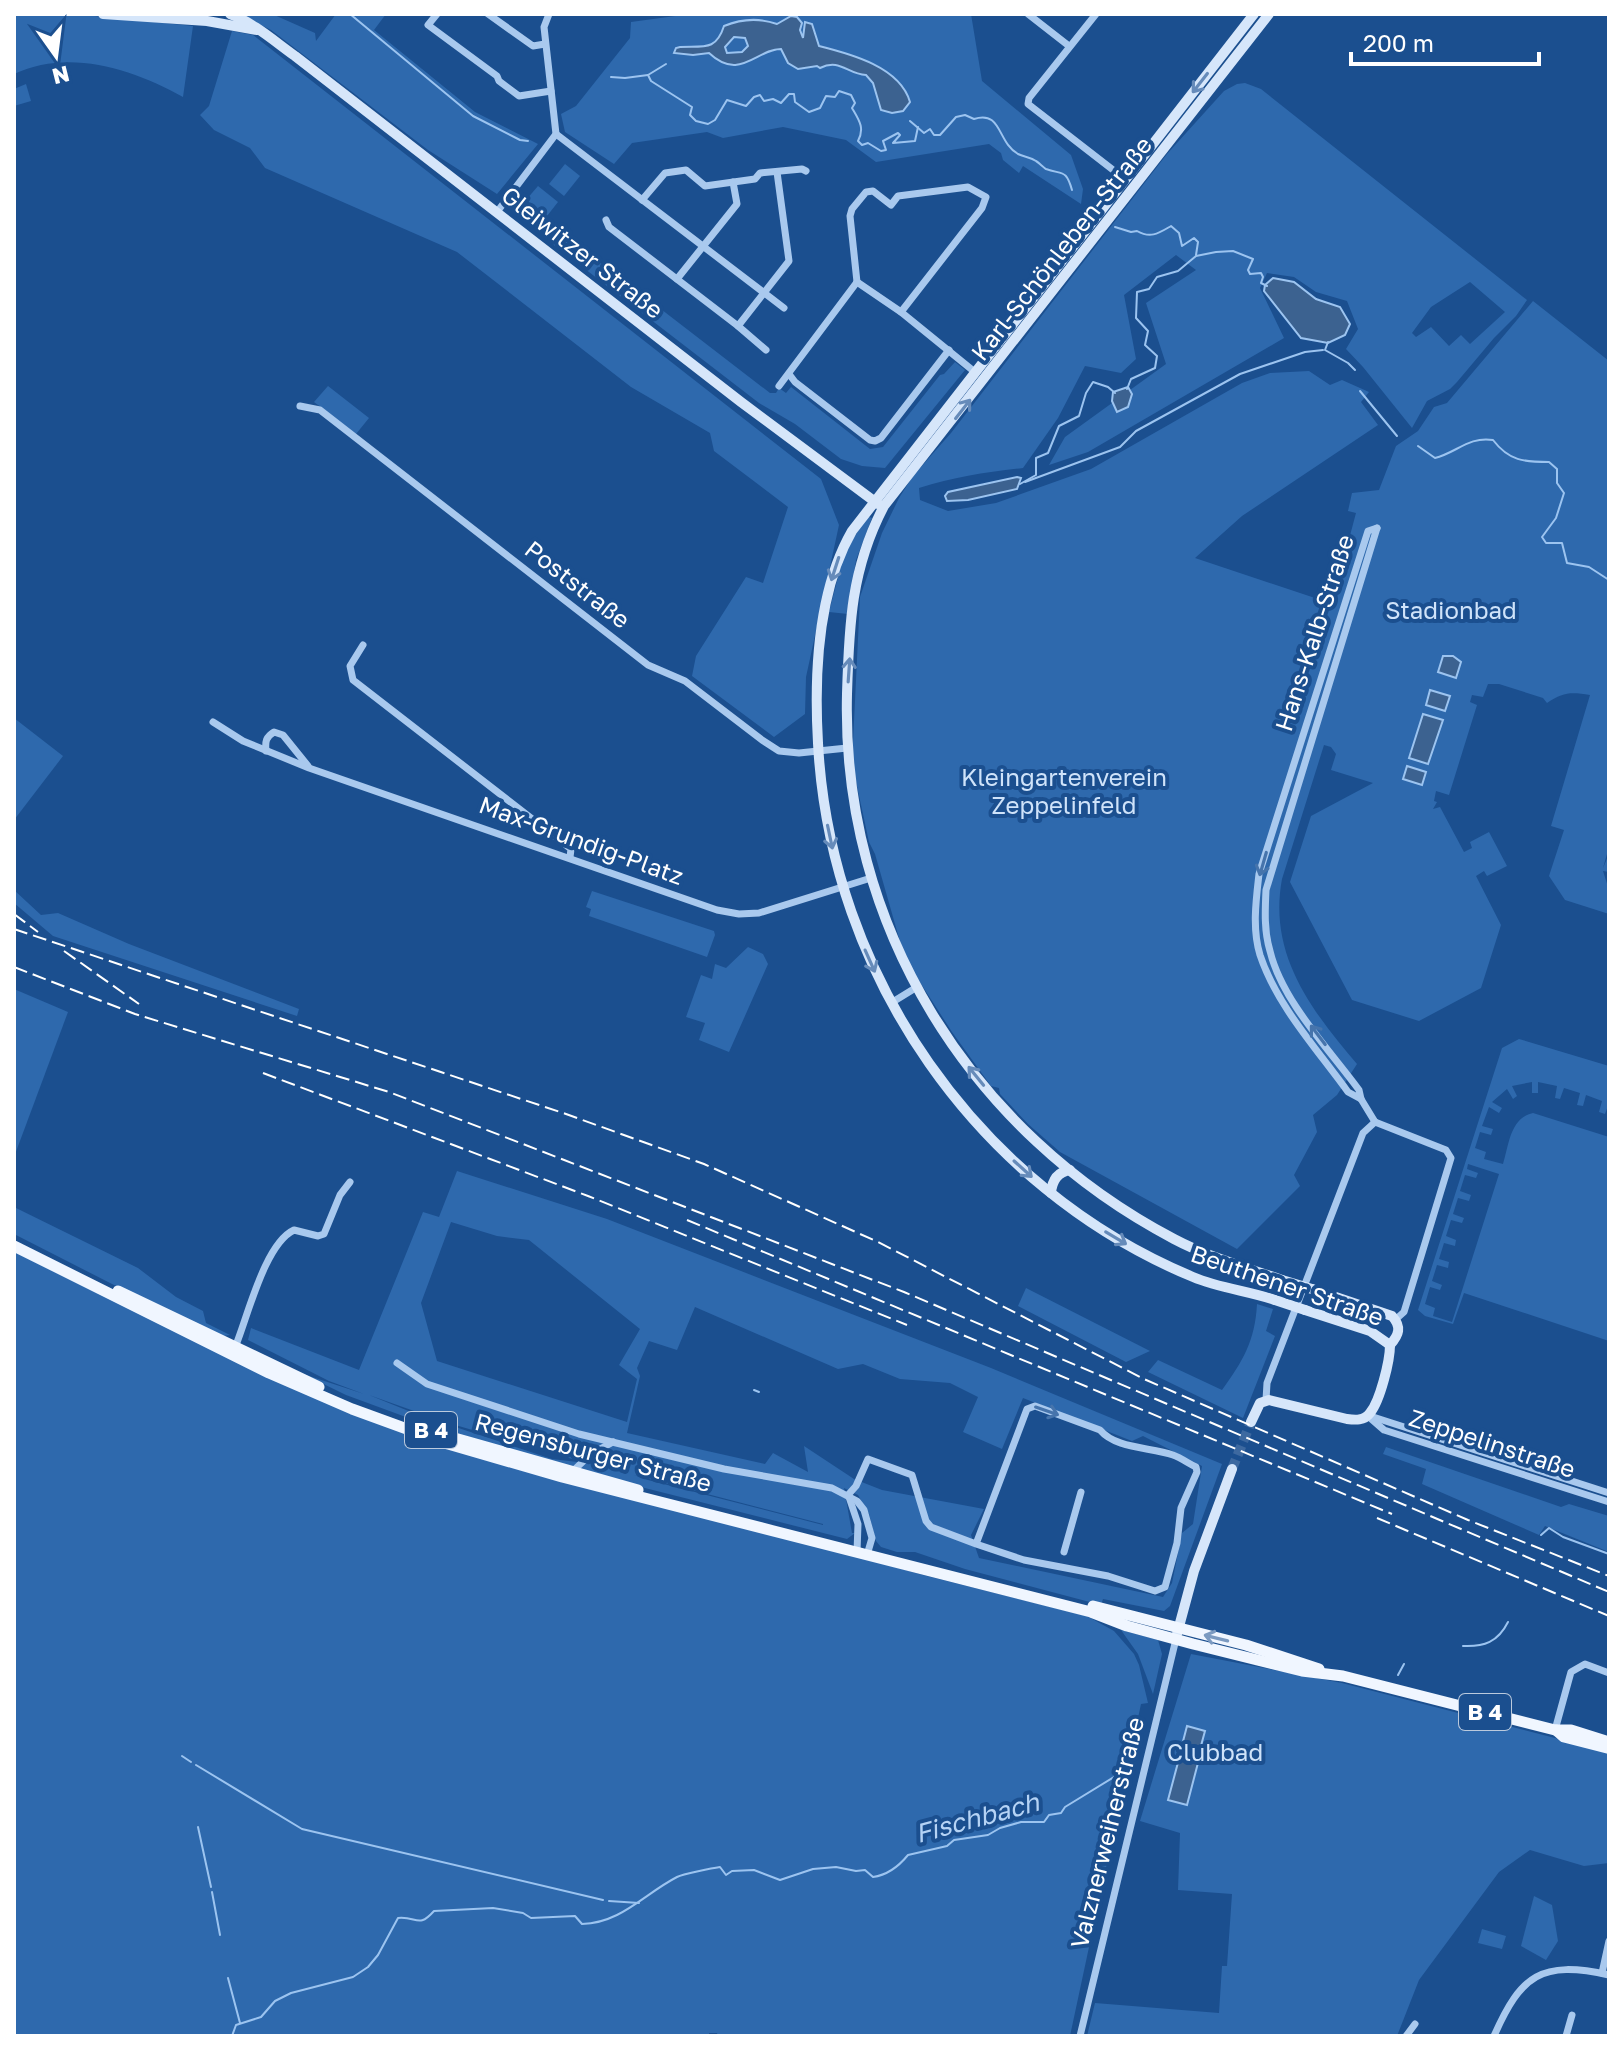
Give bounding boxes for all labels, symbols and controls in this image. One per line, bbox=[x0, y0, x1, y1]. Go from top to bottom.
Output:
north arrow bbox=[16, 16, 96, 96]
scale bar bbox=[1351, 16, 1539, 66]
text: 200 m bbox=[1363, 28, 1434, 57]
text: N bbox=[50, 61, 72, 91]
one-way arrow bbox=[1192, 72, 1209, 93]
street label: Karl-Schönleben-Straße bbox=[964, 130, 1157, 366]
street label: Gleiwitzer Straße bbox=[496, 180, 670, 324]
one-way arrow bbox=[954, 399, 971, 420]
street label: Hans-Kalb-Straße bbox=[1268, 531, 1359, 734]
street label: Poststraße bbox=[520, 534, 636, 634]
one-way arrow bbox=[827, 556, 842, 581]
park label: Stadionbad bbox=[1385, 595, 1517, 624]
one-way arrow bbox=[842, 657, 857, 684]
park label: Kleingartenverein Zeppelinfeld bbox=[961, 762, 1167, 819]
street label: Max-Grundig-Platz bbox=[475, 789, 688, 890]
one-way arrow bbox=[823, 823, 838, 849]
one-way arrow bbox=[1255, 850, 1270, 876]
one-way arrow bbox=[863, 948, 878, 972]
one-way arrow bbox=[1310, 1025, 1327, 1046]
one-way arrow bbox=[967, 1066, 984, 1087]
one-way arrow bbox=[1012, 1159, 1032, 1177]
one-way arrow bbox=[1104, 1230, 1127, 1246]
street label: Beuthener Straße bbox=[1187, 1238, 1388, 1331]
street label: Zeppelinstraße bbox=[1406, 1402, 1579, 1483]
one-way arrow bbox=[1034, 1405, 1059, 1420]
street label: Regensburger Straße bbox=[472, 1406, 715, 1497]
road number: B 4 bbox=[405, 1412, 457, 1448]
one-way arrow bbox=[1204, 1629, 1229, 1644]
road number: B 4 bbox=[1459, 1694, 1511, 1730]
street label: Valznerweiherstraße bbox=[1064, 1714, 1149, 1951]
park label: Clubbad bbox=[1167, 1737, 1263, 1766]
water label: Fischbach bbox=[911, 1786, 1043, 1849]

